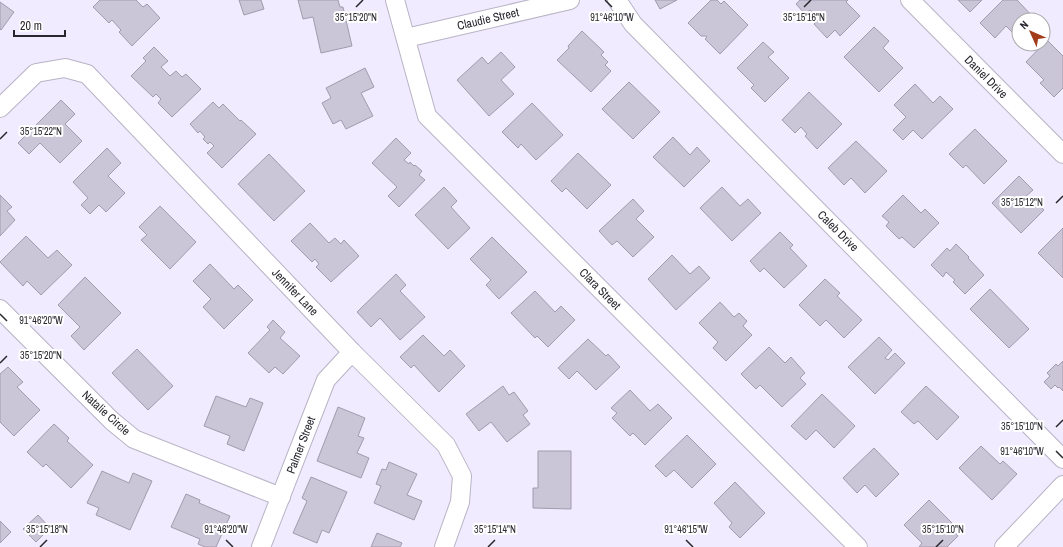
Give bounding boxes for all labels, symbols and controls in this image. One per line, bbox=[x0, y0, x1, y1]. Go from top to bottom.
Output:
street label: Claudie Street bbox=[456, 4, 521, 34]
text: 35°15'20"N bbox=[335, 11, 377, 24]
text: 91°46'10"W bbox=[590, 11, 634, 24]
text: 35°15'16"N bbox=[783, 11, 825, 24]
scale bar bbox=[14, 12, 65, 38]
north arrow bbox=[1011, 12, 1051, 52]
text: 20 m bbox=[20, 18, 42, 34]
text: N bbox=[1017, 18, 1031, 32]
street label: Daniel Drive bbox=[961, 52, 1011, 102]
text: 35°15'22"N bbox=[20, 125, 62, 138]
text: 35°15'12"N bbox=[1001, 196, 1043, 209]
street label: Caleb Drive bbox=[814, 207, 862, 255]
street label: Jennifer Lane bbox=[268, 265, 322, 319]
street label: Clara Street bbox=[576, 265, 624, 313]
text: 91°46'20"W bbox=[19, 314, 63, 327]
text: 35°15'20"N bbox=[20, 349, 62, 362]
street label: Natalie Circle bbox=[78, 387, 134, 439]
street label: Palmer Street bbox=[283, 414, 319, 476]
text: 35°15'10"N bbox=[1001, 420, 1043, 433]
text: 91°46'10"W bbox=[1000, 445, 1044, 458]
text: 35°15'18"N bbox=[26, 523, 68, 536]
text: 91°46'20"W bbox=[204, 523, 248, 536]
text: 35°15'14"N bbox=[474, 523, 516, 536]
text: 91°46'15"W bbox=[664, 523, 708, 536]
text: 35°15'10"N bbox=[922, 523, 964, 536]

